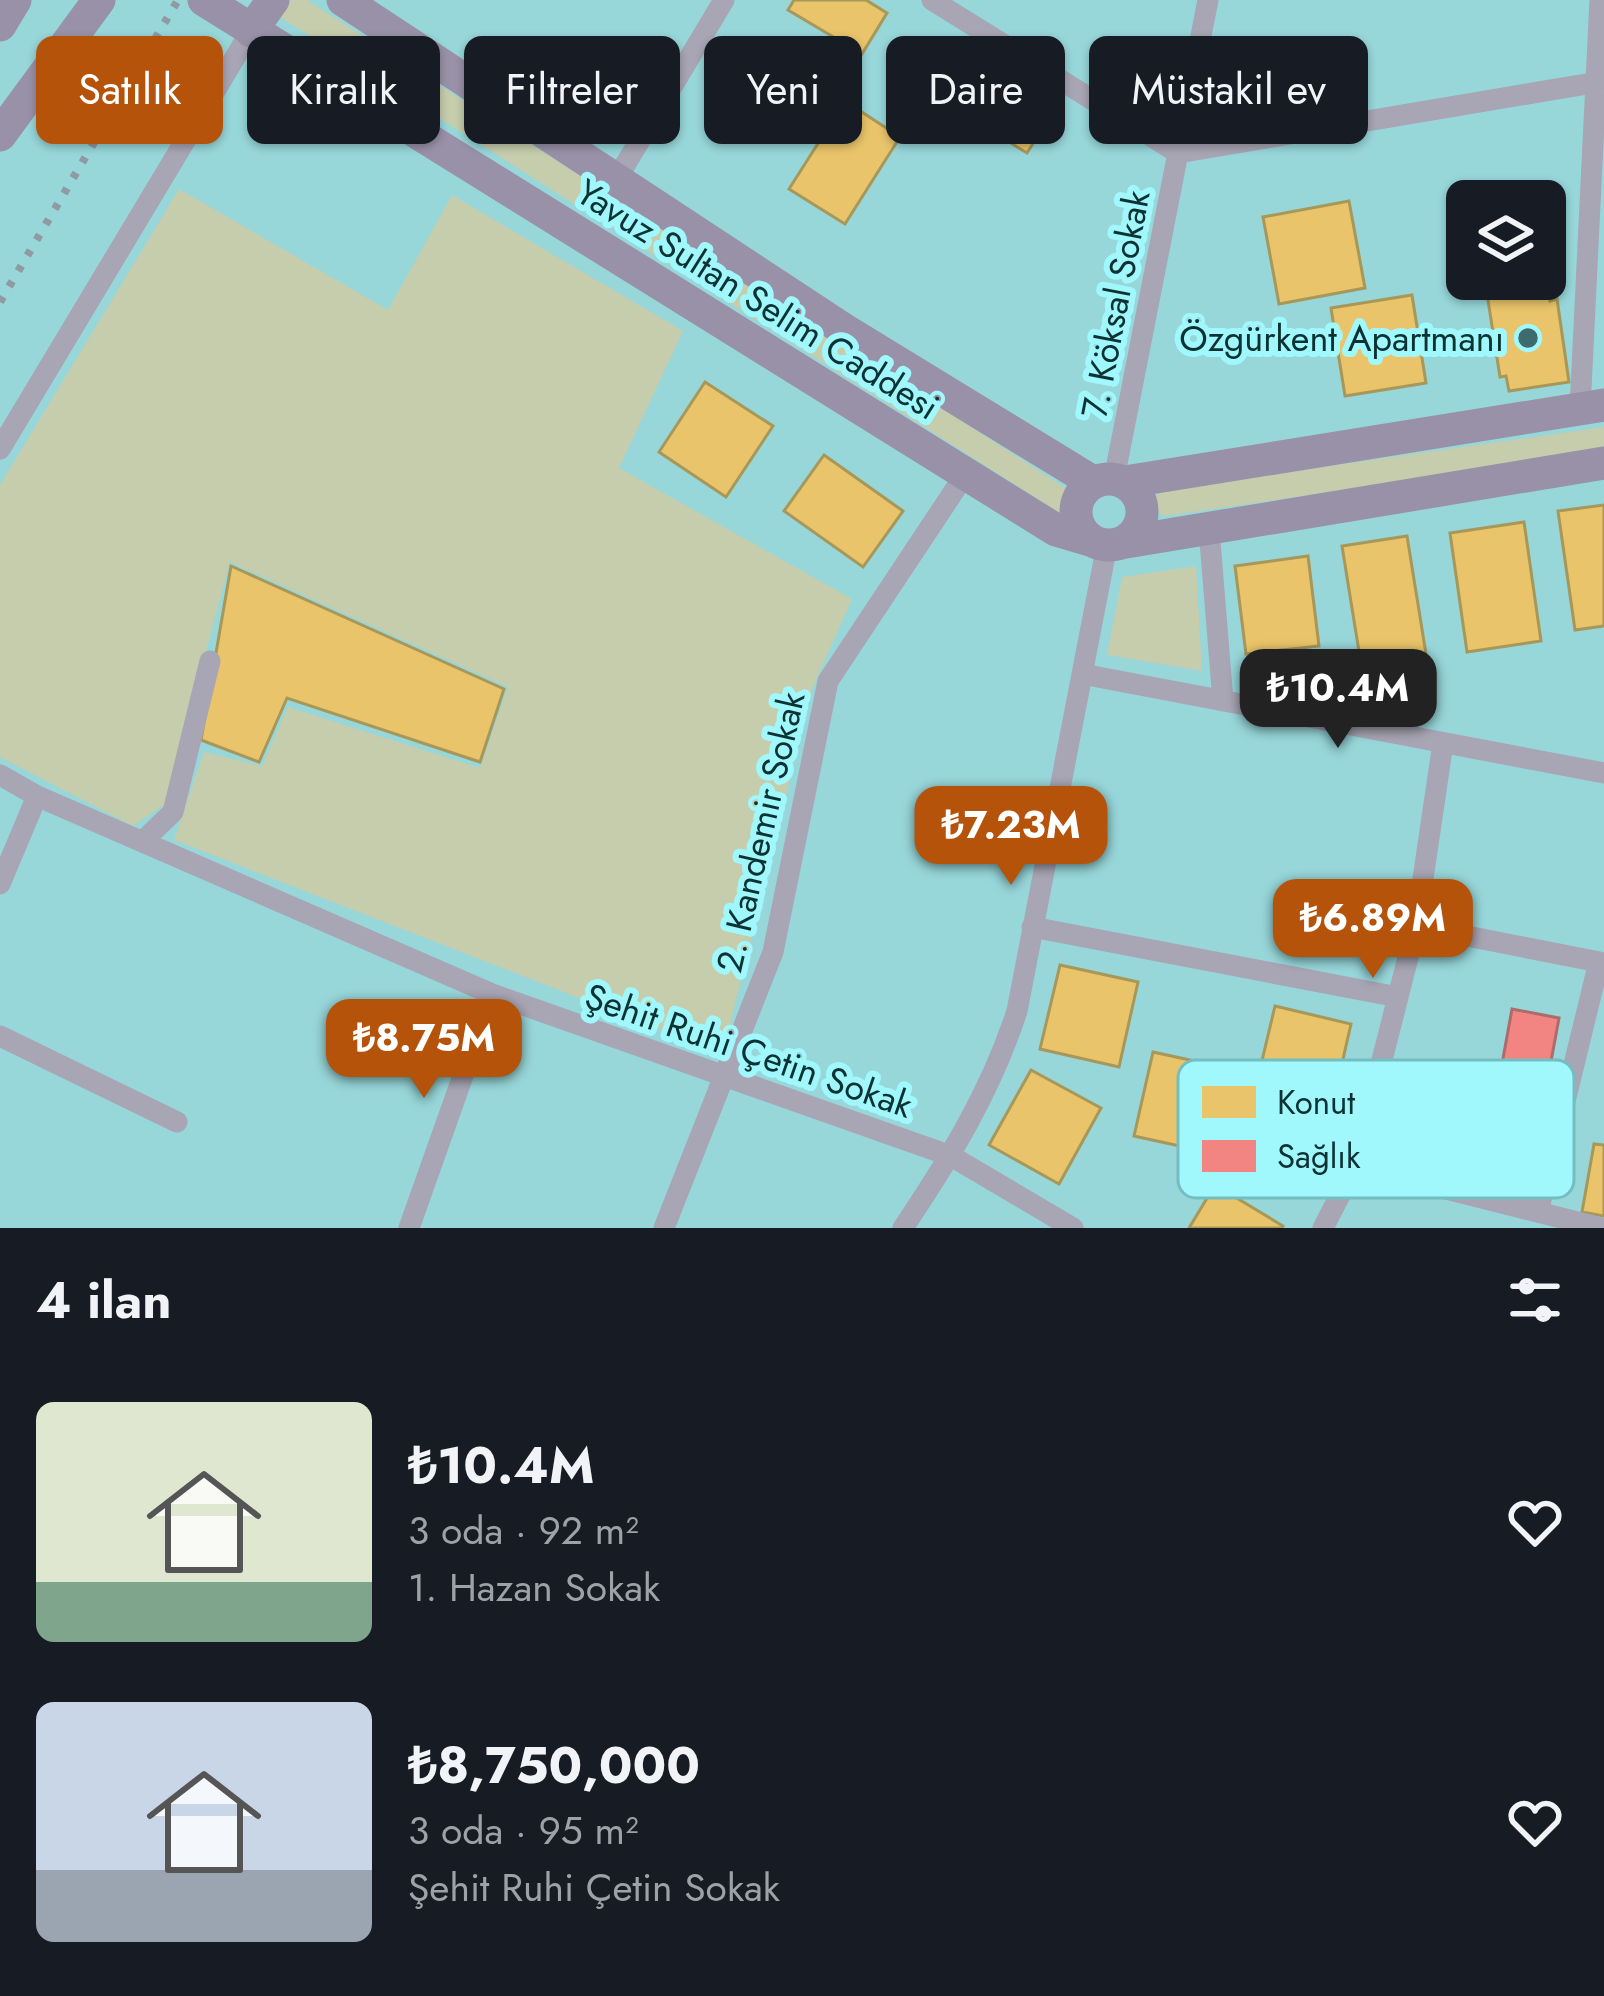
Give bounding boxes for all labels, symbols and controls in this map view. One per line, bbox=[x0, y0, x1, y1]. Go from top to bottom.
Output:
chip: Satılık bbox=[36, 36, 223, 144]
chip: Kiralık bbox=[247, 36, 440, 144]
chip: Filtreler bbox=[464, 36, 680, 144]
chip: Yeni bbox=[704, 36, 862, 144]
chip: Daire bbox=[886, 36, 1065, 144]
chip: Müstakil ev bbox=[1089, 36, 1368, 144]
street label: Yavuz Sultan Selim Caddesi bbox=[567, 166, 949, 432]
map controls bbox=[1446, 180, 1566, 300]
button: layers bbox=[1446, 180, 1566, 300]
street label: 7. Köksal Sokak bbox=[1067, 186, 1163, 422]
place label: Özgürkent Apartmanı bbox=[1179, 312, 1504, 364]
marker: Özgürkent Apartmanı bbox=[1515, 325, 1541, 351]
pin: ₺10.4M bbox=[1240, 649, 1436, 751]
text: ₺10.4M bbox=[1267, 659, 1409, 716]
street label: 2. Kandemir Sokak bbox=[702, 686, 818, 978]
pin: ₺7.23M bbox=[913, 786, 1109, 888]
text: ₺7.23M bbox=[941, 796, 1081, 853]
pin: ₺6.89M bbox=[1275, 879, 1471, 981]
text: ₺6.89M bbox=[1300, 889, 1446, 946]
street label: Şehit Ruhi Çetin Sokak bbox=[578, 970, 920, 1131]
pin: ₺8.75M bbox=[326, 999, 522, 1101]
text: ₺8.75M bbox=[353, 1009, 495, 1066]
legend bbox=[1178, 1060, 1574, 1198]
text: Konut bbox=[1277, 1079, 1355, 1126]
text: Sağlık bbox=[1277, 1133, 1361, 1180]
text: 4 ilan bbox=[36, 1263, 172, 1337]
icon: filters bbox=[1502, 1267, 1568, 1333]
text: ₺10.4M bbox=[408, 1428, 594, 1502]
icon: home bbox=[132, 1450, 276, 1594]
icon: heart bbox=[1502, 1489, 1568, 1555]
text: 3 oda · 92 m² bbox=[408, 1502, 639, 1559]
text: 1. Hazan Sokak bbox=[408, 1559, 660, 1616]
text: ₺8,750,000 bbox=[408, 1728, 700, 1802]
icon: home bbox=[132, 1750, 276, 1894]
icon: heart bbox=[1502, 1789, 1568, 1855]
text: 3 oda · 95 m² bbox=[408, 1802, 638, 1859]
text: Şehit Ruhi Çetin Sokak bbox=[408, 1859, 780, 1916]

